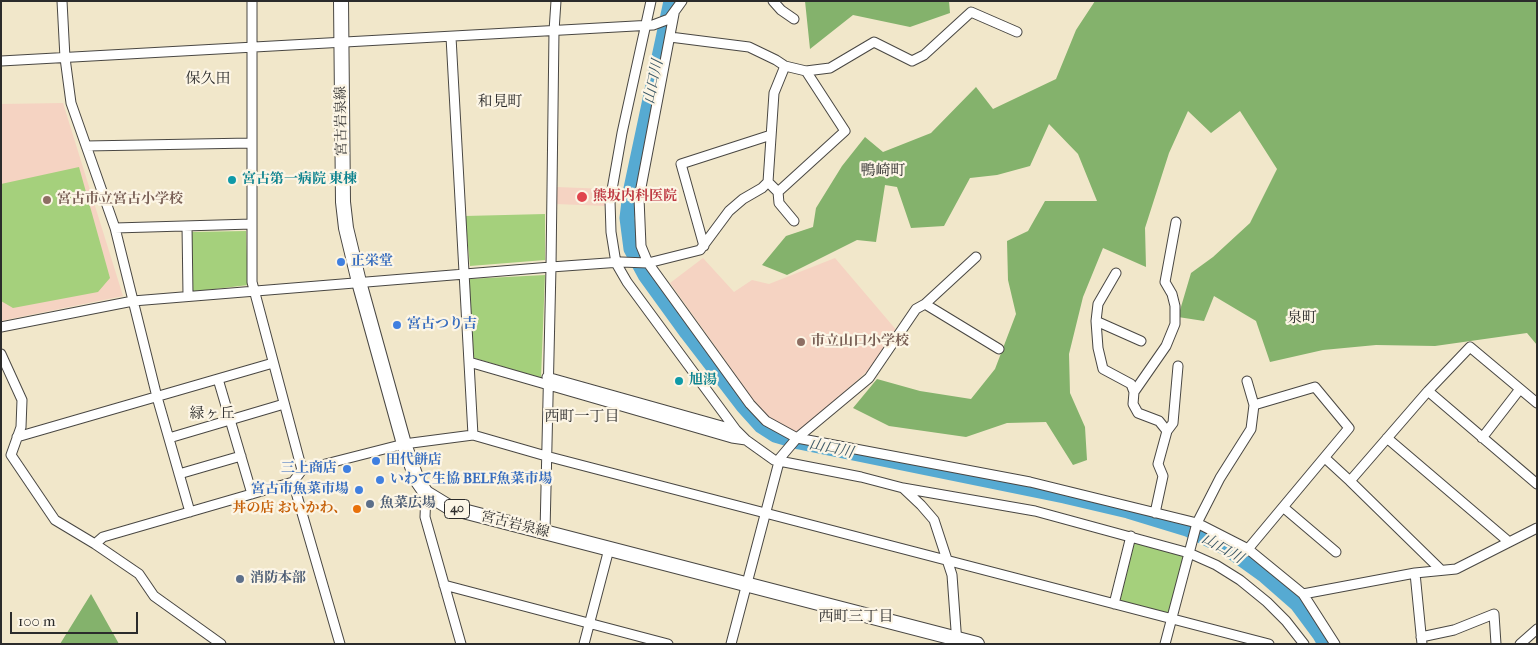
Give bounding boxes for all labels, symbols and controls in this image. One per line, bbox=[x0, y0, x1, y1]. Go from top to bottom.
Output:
water label: 山口川 bbox=[641, 58, 667, 106]
district label: 保久田 bbox=[186, 70, 230, 88]
street label: 宮古岩泉線 bbox=[333, 86, 351, 156]
district label: 和見町 bbox=[478, 93, 522, 111]
district label: 鴨崎町 bbox=[861, 162, 905, 180]
place label: 宮古第一病院 東棟 bbox=[242, 172, 357, 188]
marker: 宮古第一病院 東棟 bbox=[226, 174, 238, 186]
place label: 熊坂内科医院 bbox=[593, 189, 677, 205]
marker: 熊坂内科医院 bbox=[575, 190, 589, 204]
place label: 宮古市立宮古小学校 bbox=[57, 192, 183, 208]
marker: 宮古市立宮古小学校 bbox=[41, 194, 53, 206]
place label: 正栄堂 bbox=[351, 254, 393, 270]
marker: 正栄堂 bbox=[335, 256, 347, 268]
district label: 泉町 bbox=[1287, 309, 1317, 327]
place label: 宮古つり吉 bbox=[407, 317, 477, 333]
marker: 宮古つり吉 bbox=[391, 319, 403, 331]
place label: 市立山口小学校 bbox=[811, 334, 909, 350]
marker: 市立山口小学校 bbox=[795, 336, 807, 348]
place label: 旭湯 bbox=[689, 373, 717, 389]
marker: 旭湯 bbox=[673, 375, 685, 387]
district label: 緑ヶ丘 bbox=[190, 405, 234, 423]
district label: 西町一丁目 bbox=[545, 408, 619, 426]
water label: 山口川 bbox=[807, 436, 855, 462]
place label: 田代餅店 bbox=[386, 453, 442, 469]
marker: 田代餅店 bbox=[370, 455, 382, 467]
place label: 三上商店 bbox=[281, 461, 337, 477]
marker: 三上商店 bbox=[341, 463, 353, 475]
place label: いわて生協 BELF魚菜市場 bbox=[390, 472, 553, 488]
marker: いわて生協 BELF魚菜市場 bbox=[374, 474, 386, 486]
place label: 宮古市魚菜市場 bbox=[251, 482, 349, 498]
marker: 宮古市魚菜市場 bbox=[353, 484, 365, 496]
place label: 魚菜広場 bbox=[380, 496, 436, 512]
marker: 魚菜広場 bbox=[364, 498, 376, 510]
road number: 40 bbox=[444, 499, 470, 518]
place label: 丼の店 おいかわ、 bbox=[233, 501, 347, 517]
marker: 丼の店 おいかわ、 bbox=[351, 503, 363, 515]
street label: 宮古岩泉線 bbox=[479, 508, 551, 542]
water label: 山口川 bbox=[1198, 530, 1246, 568]
place label: 消防本部 bbox=[250, 571, 306, 587]
marker: 消防本部 bbox=[234, 573, 246, 585]
scale bar bbox=[12, 602, 140, 634]
district label: 西町三丁目 bbox=[819, 608, 893, 626]
text: 100 m bbox=[18, 612, 56, 630]

